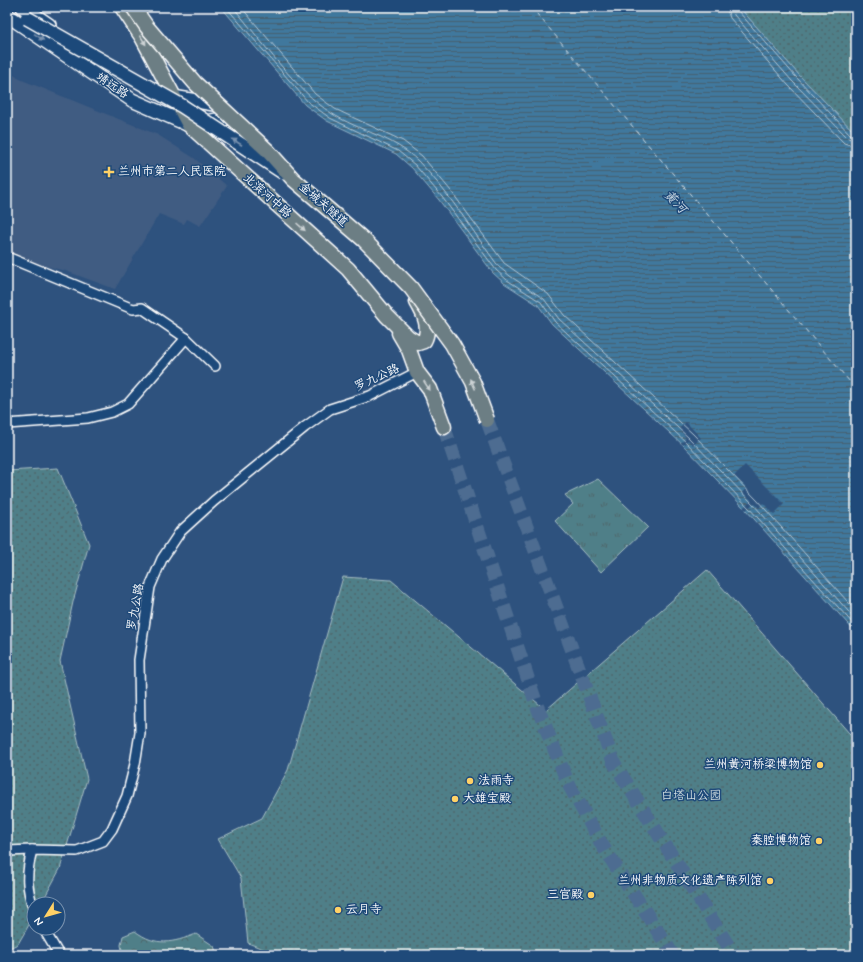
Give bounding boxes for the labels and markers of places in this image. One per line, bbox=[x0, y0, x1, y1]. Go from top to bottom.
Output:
place label: 兰州市第二人民医院 bbox=[118, 164, 226, 180]
marker: 兰州市第二人民医院 bbox=[103, 166, 115, 178]
place label: 兰州黄河桥梁博物馆 bbox=[704, 757, 812, 773]
marker: 兰州黄河桥梁博物馆 bbox=[815, 760, 825, 770]
place label: 法雨寺 bbox=[478, 773, 514, 789]
marker: 法雨寺 bbox=[465, 776, 475, 786]
place label: 大雄宝殿 bbox=[463, 791, 511, 807]
marker: 大雄宝殿 bbox=[450, 794, 460, 804]
place label: 秦腔博物馆 bbox=[751, 833, 811, 849]
marker: 秦腔博物馆 bbox=[814, 836, 824, 846]
place label: 兰州非物质文化遗产陈列馆 bbox=[618, 873, 762, 889]
marker: 兰州非物质文化遗产陈列馆 bbox=[765, 876, 775, 886]
place label: 三官殿 bbox=[547, 887, 583, 903]
marker: 三官殿 bbox=[586, 890, 596, 900]
place label: 云月寺 bbox=[346, 902, 382, 918]
marker: 云月寺 bbox=[333, 905, 343, 915]

